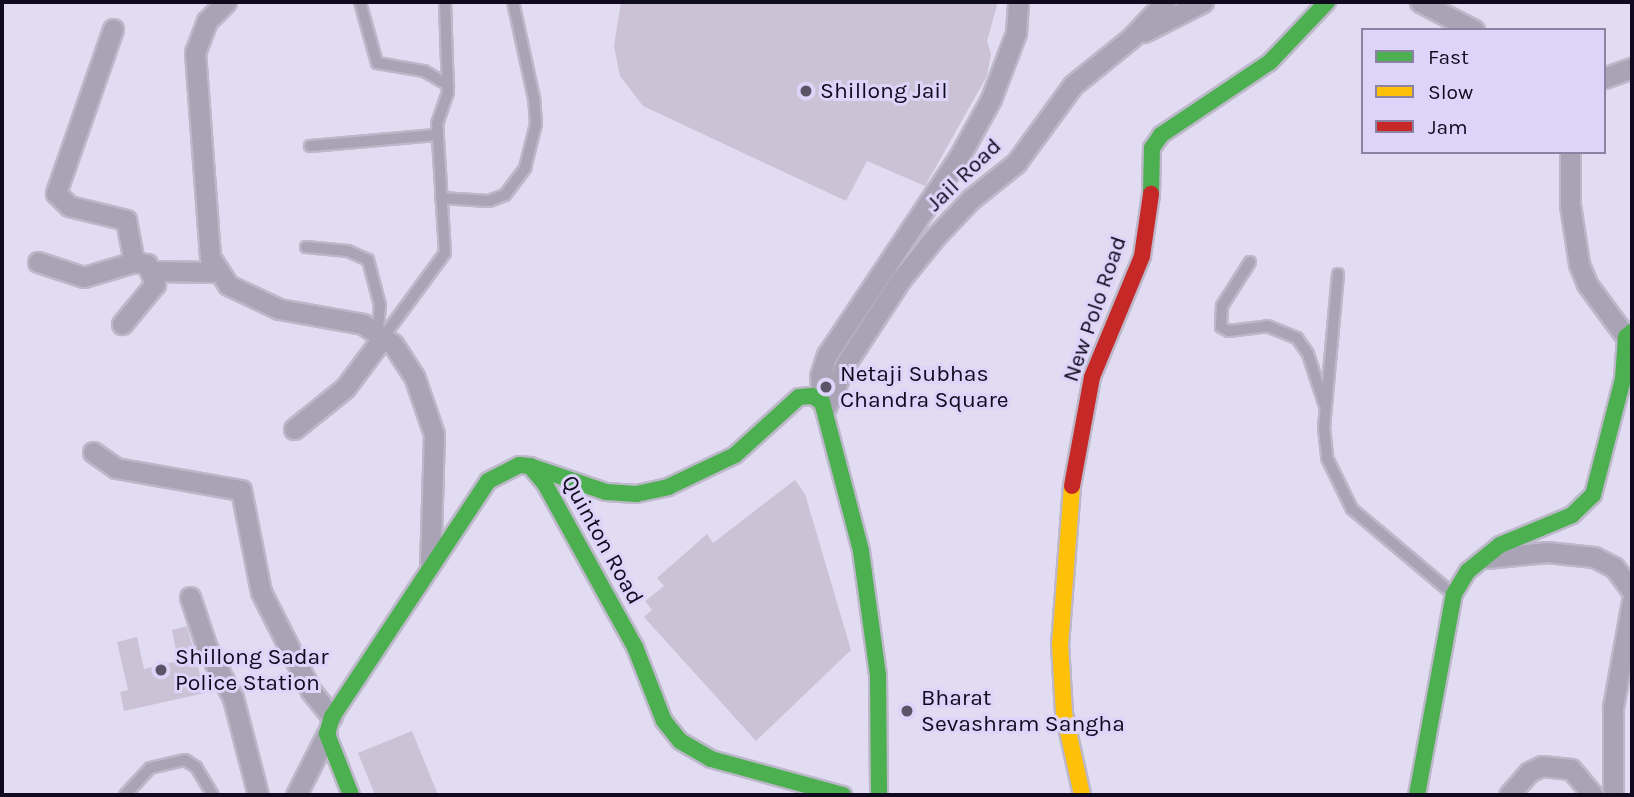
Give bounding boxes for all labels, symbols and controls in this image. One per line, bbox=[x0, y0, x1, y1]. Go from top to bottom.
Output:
legend bbox=[1361, 28, 1606, 154]
text: Fast bbox=[1428, 45, 1469, 69]
place label: Shillong Jail bbox=[820, 77, 948, 105]
text: Slow bbox=[1428, 80, 1473, 104]
marker: Shillong Jail bbox=[798, 83, 814, 99]
text: Jam bbox=[1428, 115, 1468, 139]
street label: Jail Road bbox=[921, 133, 1007, 217]
street label: New Polo Road bbox=[1057, 232, 1133, 386]
place label: Netaji Subhas Chandra Square bbox=[840, 360, 1009, 414]
marker: Netaji Subhas Chandra Square bbox=[818, 379, 834, 395]
street label: Quinton Road bbox=[555, 471, 649, 609]
place label: Shillong Sadar Police Station bbox=[175, 643, 329, 697]
marker: Shillong Sadar Police Station bbox=[153, 662, 169, 678]
place label: Bharat Sevashram Sangha bbox=[921, 684, 1125, 738]
marker: Bharat Sevashram Sangha bbox=[899, 703, 915, 719]

